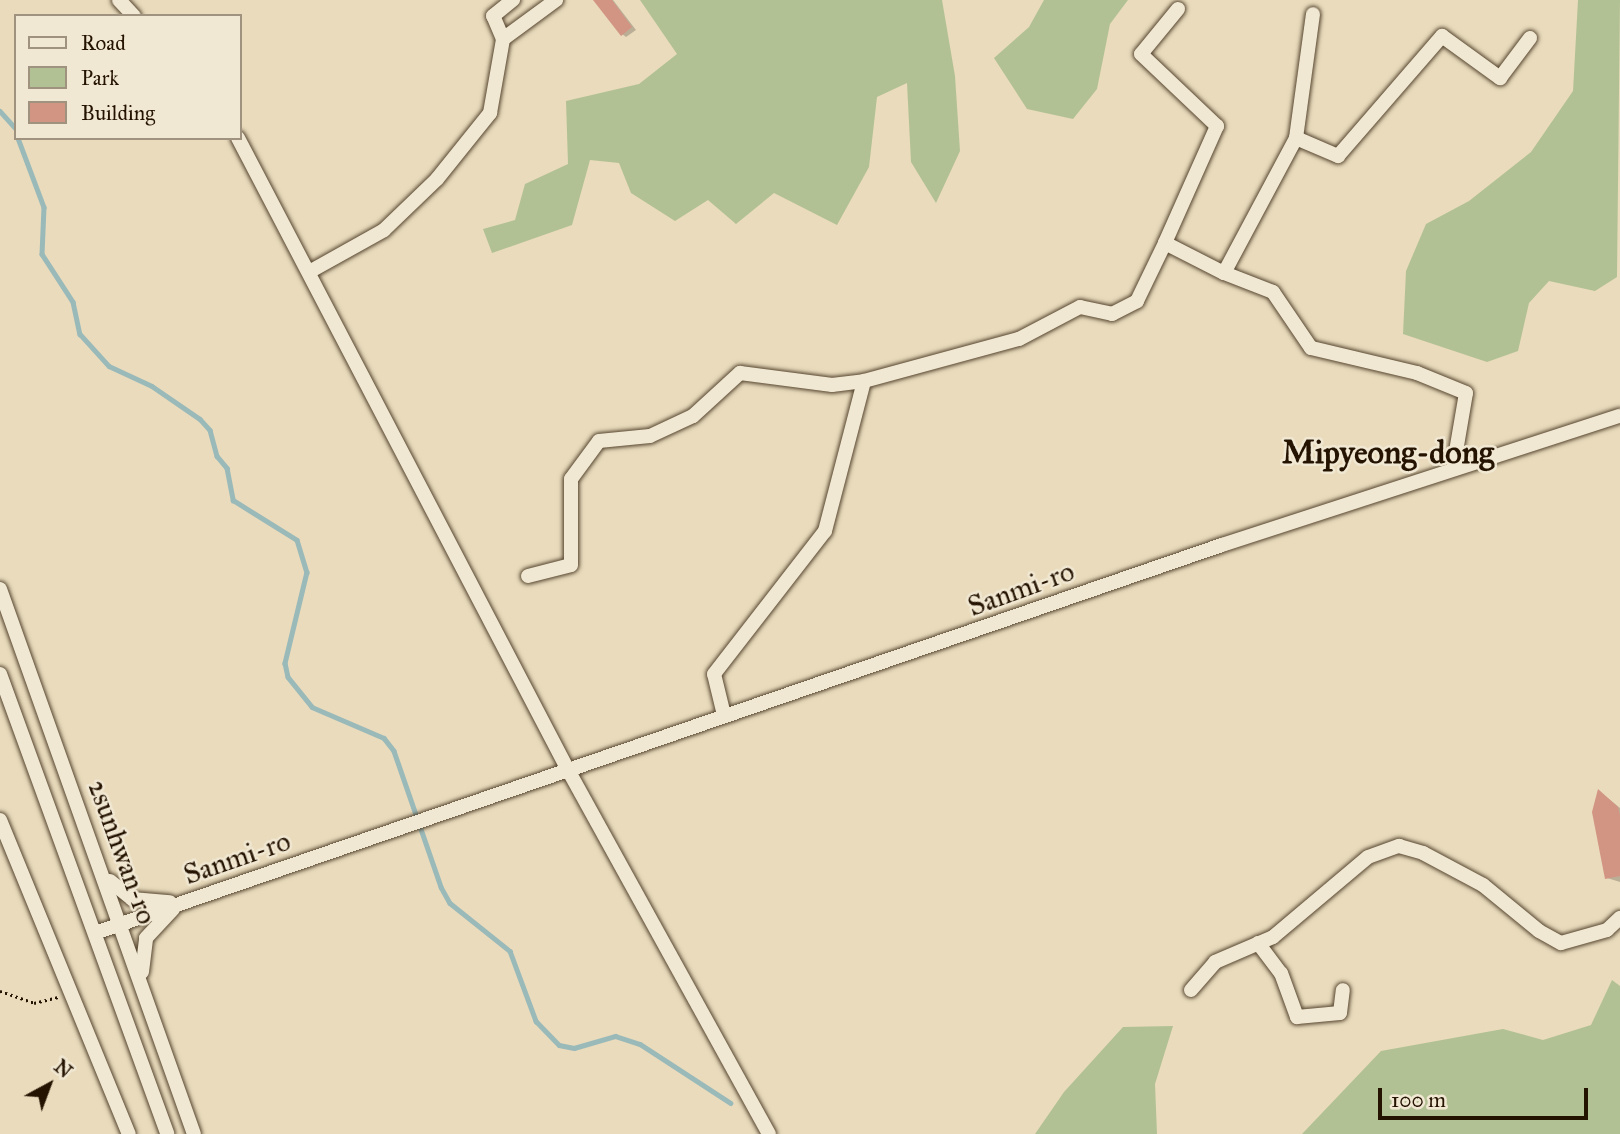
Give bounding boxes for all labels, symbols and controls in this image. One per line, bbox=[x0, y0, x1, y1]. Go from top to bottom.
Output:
legend bbox=[14, 14, 242, 140]
text: Road bbox=[81, 30, 126, 56]
text: Park bbox=[81, 65, 119, 91]
text: Building bbox=[81, 100, 155, 126]
district label: Mipyeong-dong bbox=[1282, 434, 1494, 472]
street label: Sanmi-ro bbox=[963, 554, 1079, 624]
street label: 2sunhwan-ro bbox=[80, 775, 164, 929]
street label: Sanmi-ro bbox=[179, 824, 295, 892]
north arrow bbox=[14, 1050, 84, 1120]
text: N bbox=[49, 1055, 77, 1083]
scale bar bbox=[1382, 1074, 1592, 1118]
text: 100 m bbox=[1391, 1087, 1446, 1113]

